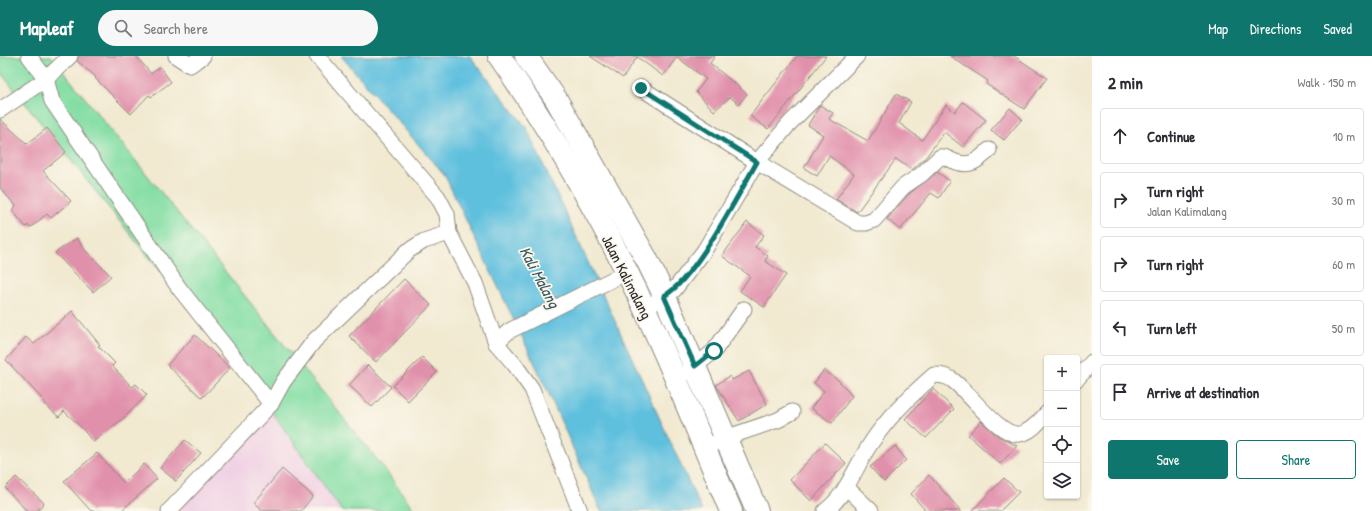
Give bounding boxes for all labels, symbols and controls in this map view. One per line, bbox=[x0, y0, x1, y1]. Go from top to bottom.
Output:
search box bbox=[98, 10, 378, 46]
text: Mapleaf bbox=[20, 15, 74, 41]
icon: search bbox=[112, 17, 134, 39]
text: Search here bbox=[144, 18, 208, 39]
text: Map bbox=[1208, 19, 1228, 38]
text: Directions bbox=[1250, 19, 1301, 38]
text: Saved bbox=[1323, 19, 1352, 38]
text: 2 min bbox=[1108, 71, 1143, 94]
text: Walk · 150 m bbox=[1298, 73, 1356, 91]
route end bbox=[632, 79, 650, 97]
icon: ahead bbox=[1109, 125, 1131, 147]
text: Continue bbox=[1147, 126, 1195, 147]
text: 10 m bbox=[1333, 127, 1355, 145]
text: Turn right bbox=[1147, 181, 1203, 202]
icon: right bbox=[1109, 189, 1131, 211]
text: 30 m bbox=[1332, 191, 1355, 209]
text: Jalan Kalimalang bbox=[1147, 202, 1227, 220]
street label: Jalan Kalimalang bbox=[597, 231, 657, 323]
water label: Kali Malang bbox=[515, 242, 566, 312]
icon: right bbox=[1109, 253, 1131, 275]
text: Turn right bbox=[1147, 254, 1203, 275]
text: 60 m bbox=[1332, 255, 1355, 273]
icon: left bbox=[1109, 317, 1131, 339]
text: Turn left bbox=[1147, 318, 1197, 339]
text: 50 m bbox=[1332, 319, 1355, 337]
route start bbox=[705, 342, 723, 360]
map controls bbox=[1044, 355, 1080, 499]
button: + bbox=[1044, 355, 1080, 391]
icon: arrive bbox=[1109, 381, 1131, 403]
text: Arrive at destination bbox=[1147, 382, 1259, 403]
button: − bbox=[1044, 391, 1080, 427]
button: locate bbox=[1044, 427, 1080, 463]
button: Save bbox=[1108, 440, 1228, 479]
button: Share bbox=[1236, 440, 1356, 479]
button: layers bbox=[1044, 463, 1080, 499]

